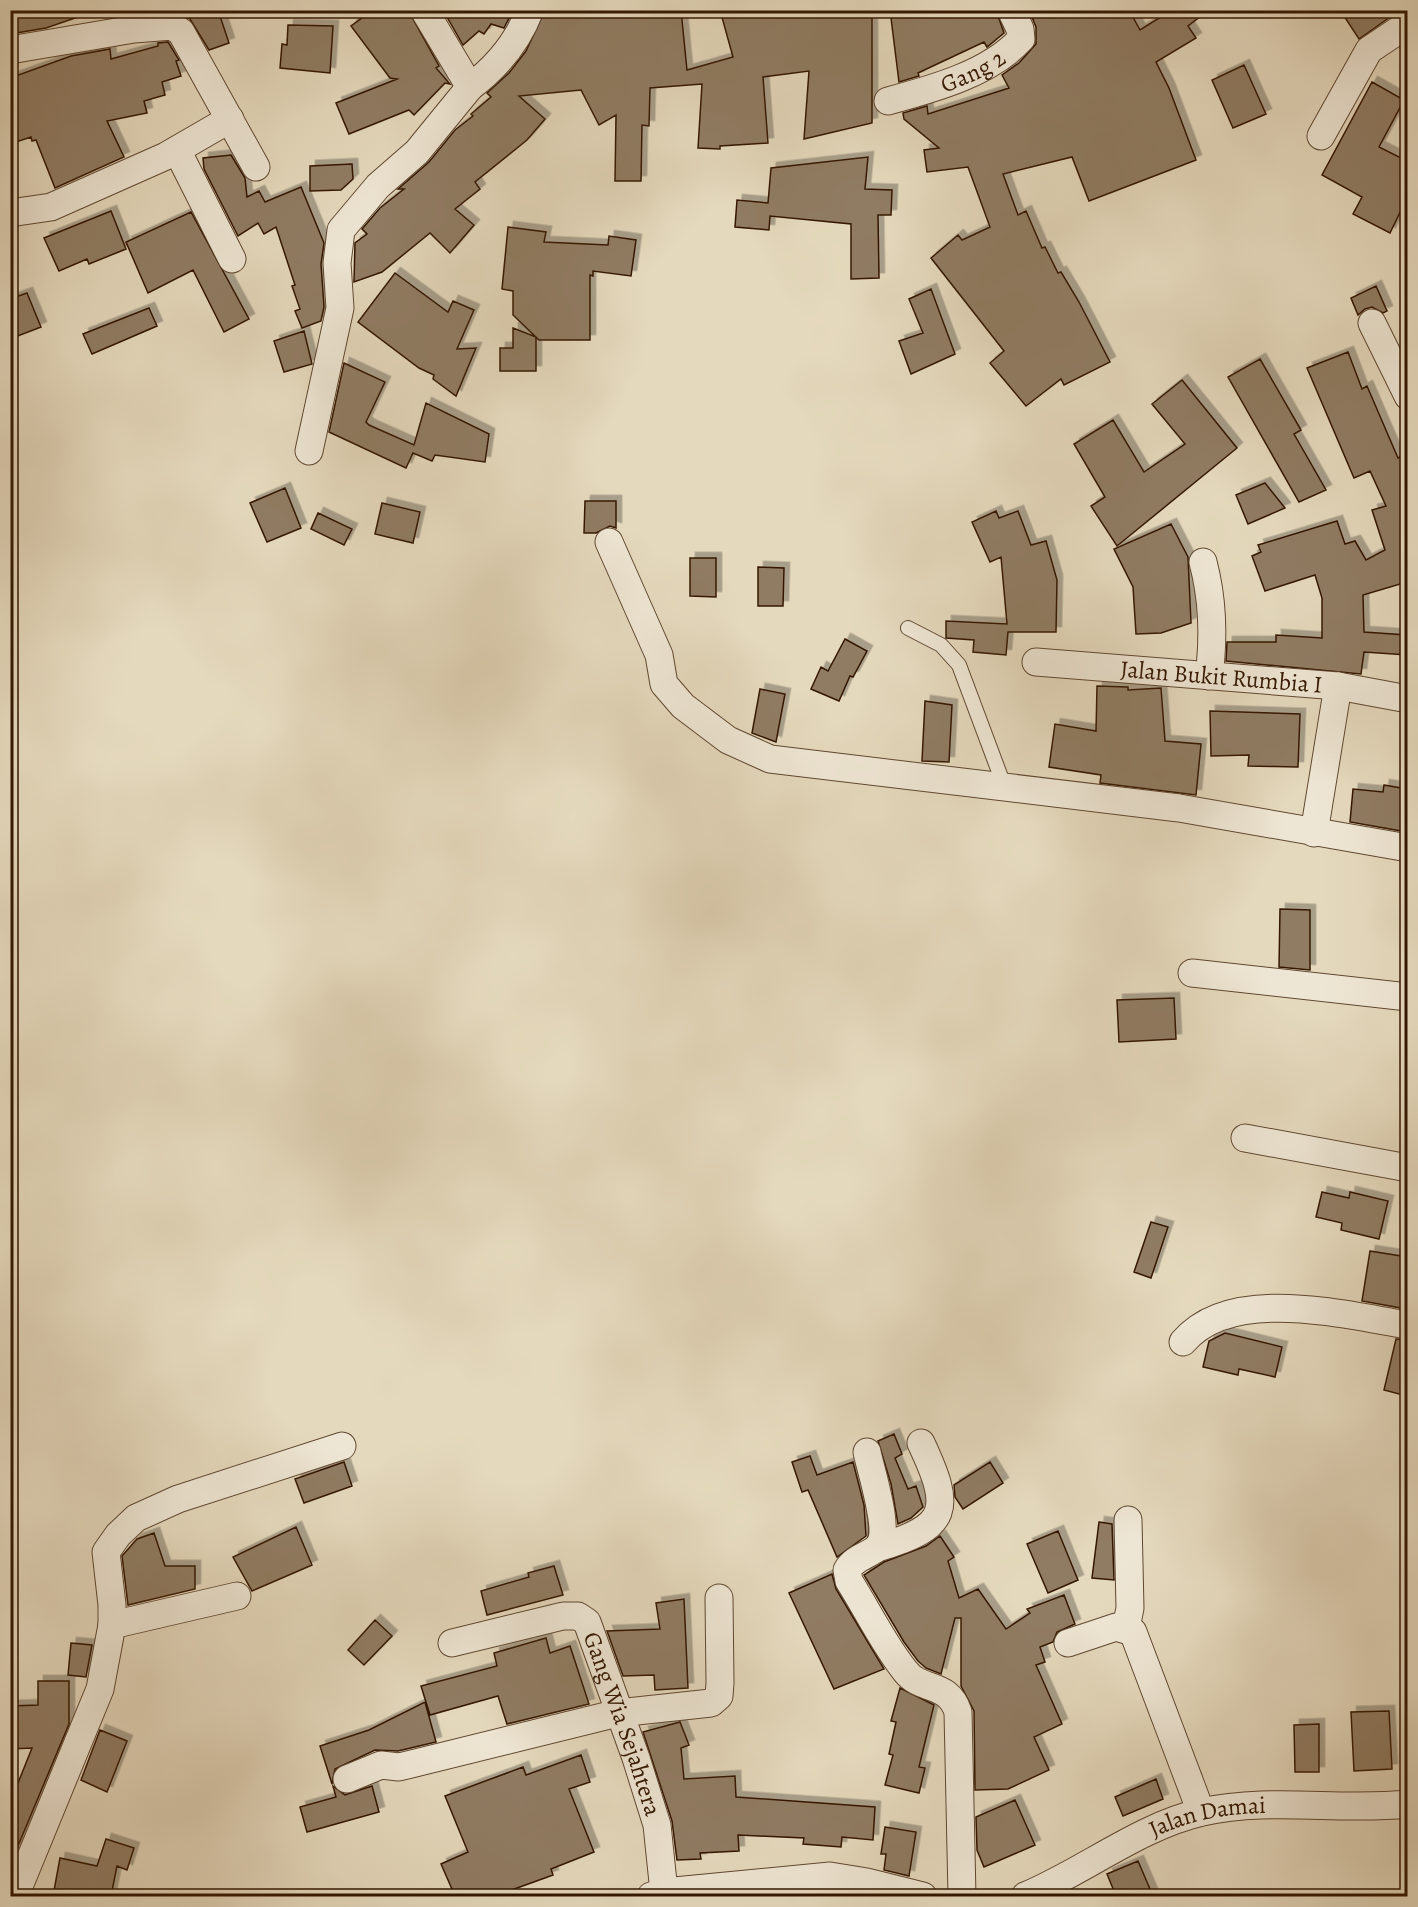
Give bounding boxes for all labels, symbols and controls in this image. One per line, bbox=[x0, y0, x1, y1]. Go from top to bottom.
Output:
street label: Gang 2 bbox=[936, 42, 1012, 100]
street label: Jalan Bukit Rumbia I bbox=[1119, 653, 1324, 701]
street label: Gang Wia Sejahtera bbox=[576, 1627, 669, 1821]
street label: Jalan Damai bbox=[1144, 1789, 1266, 1845]

